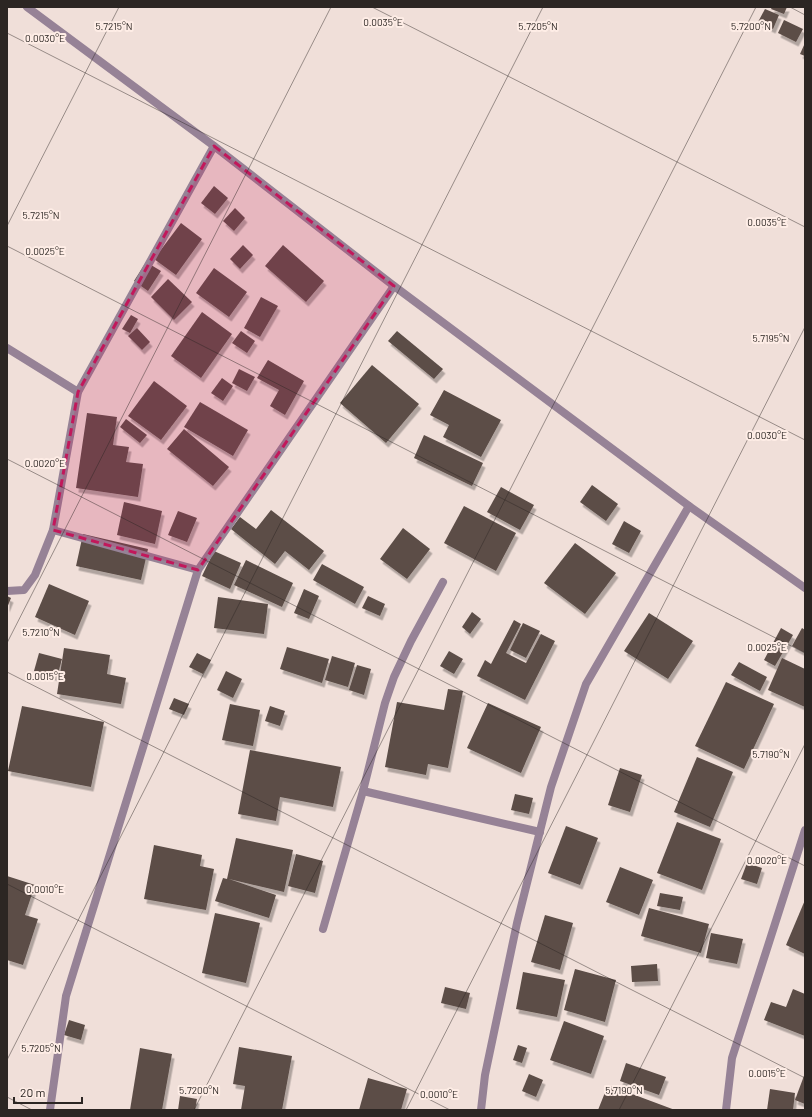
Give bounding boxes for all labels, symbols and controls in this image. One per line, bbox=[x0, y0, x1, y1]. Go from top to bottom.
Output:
text: 0.0035°E bbox=[363, 16, 403, 28]
text: 5.7215°N bbox=[95, 20, 133, 32]
text: 5.7205°N bbox=[518, 20, 558, 32]
text: 5.7200°N bbox=[731, 20, 771, 32]
text: 0.0030°E bbox=[25, 32, 65, 44]
text: 5.7215°N bbox=[22, 209, 60, 221]
text: 0.0035°E bbox=[747, 216, 787, 228]
text: 0.0025°E bbox=[25, 245, 65, 257]
text: 5.7195°N bbox=[752, 332, 790, 344]
text: 0.0030°E bbox=[747, 429, 787, 441]
text: 0.0020°E bbox=[25, 457, 65, 469]
text: 5.7210°N bbox=[22, 626, 60, 638]
text: 0.0025°E bbox=[747, 641, 787, 653]
text: 0.0015°E bbox=[26, 670, 64, 682]
text: 5.7190°N bbox=[752, 748, 790, 760]
text: 0.0020°E bbox=[747, 854, 787, 866]
text: 0.0010°E bbox=[26, 883, 64, 895]
text: 5.7205°N bbox=[21, 1042, 61, 1054]
text: 0.0015°E bbox=[748, 1067, 786, 1079]
scale bar bbox=[14, 1079, 82, 1105]
text: 5.7200°N bbox=[179, 1084, 219, 1096]
text: 5.7190°N bbox=[605, 1084, 643, 1096]
text: 20 m bbox=[20, 1085, 46, 1099]
text: 0.0010°E bbox=[420, 1088, 458, 1100]

